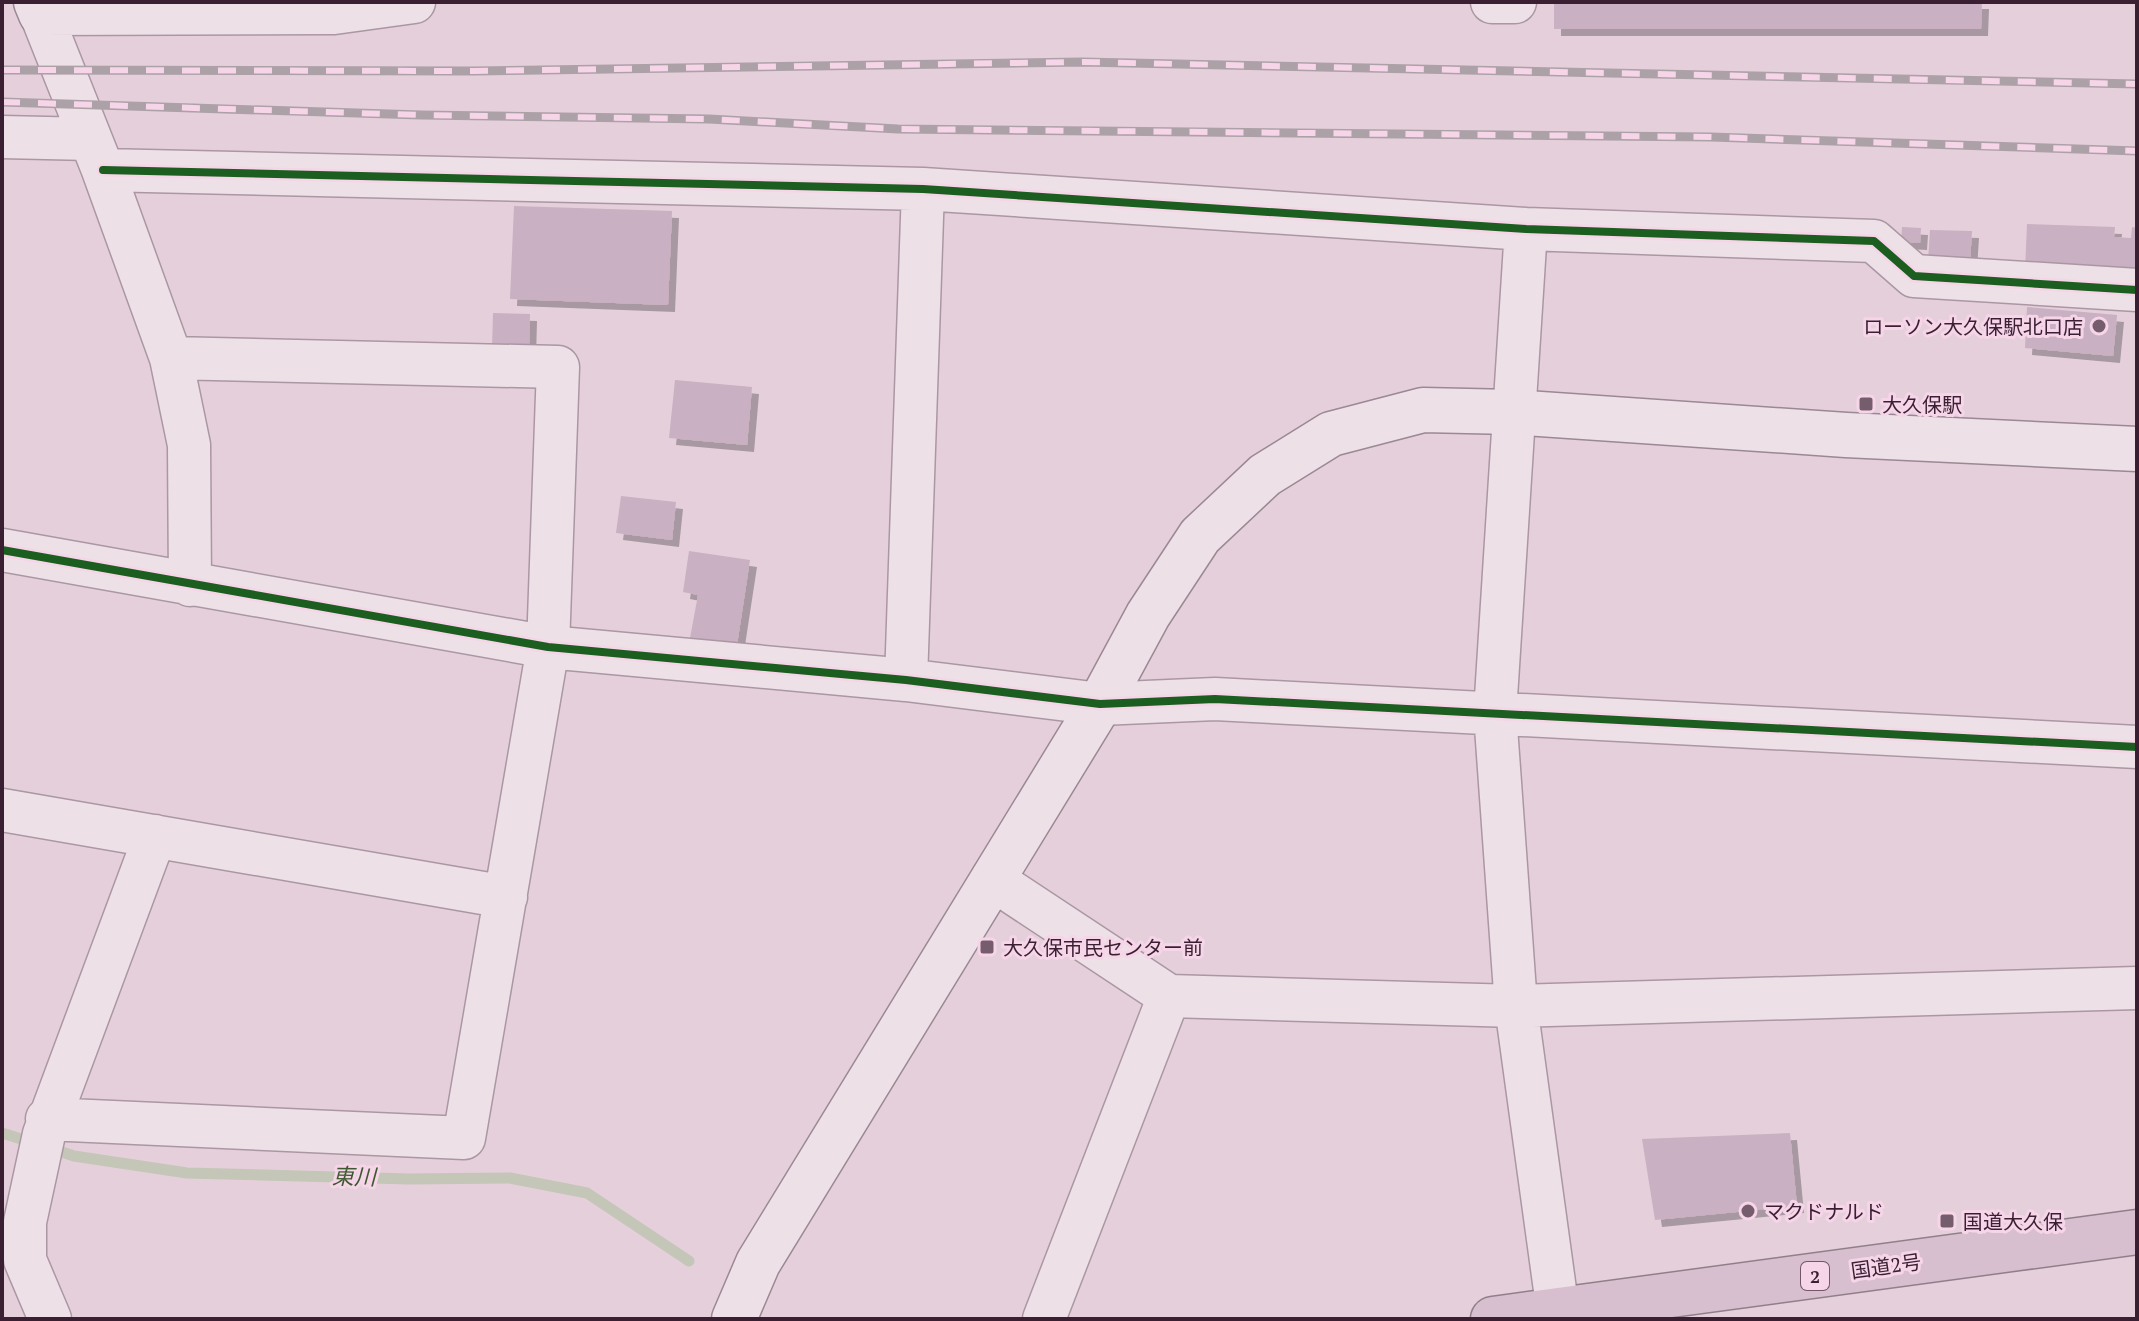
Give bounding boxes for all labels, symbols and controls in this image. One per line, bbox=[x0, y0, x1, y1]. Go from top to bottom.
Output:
place label: ローソン大久保駅北口店 bbox=[1863, 313, 2083, 340]
marker: ローソン大久保駅北口店 bbox=[2090, 317, 2108, 335]
place label: 大久保駅 bbox=[1882, 391, 1962, 418]
marker: 大久保駅 bbox=[1857, 395, 1875, 413]
place label: 大久保市民センター前 bbox=[1003, 934, 1203, 961]
marker: 大久保市民センター前 bbox=[978, 938, 996, 956]
water label: 東川 bbox=[332, 1161, 378, 1191]
place label: マクドナルド bbox=[1764, 1198, 1884, 1225]
marker: マクドナルド bbox=[1739, 1202, 1757, 1220]
place label: 国道大久保 bbox=[1963, 1208, 2063, 1235]
marker: 国道大久保 bbox=[1938, 1212, 1956, 1230]
street label: 国道2号 bbox=[1849, 1248, 1923, 1284]
road number: 2 bbox=[1801, 1262, 1829, 1290]

